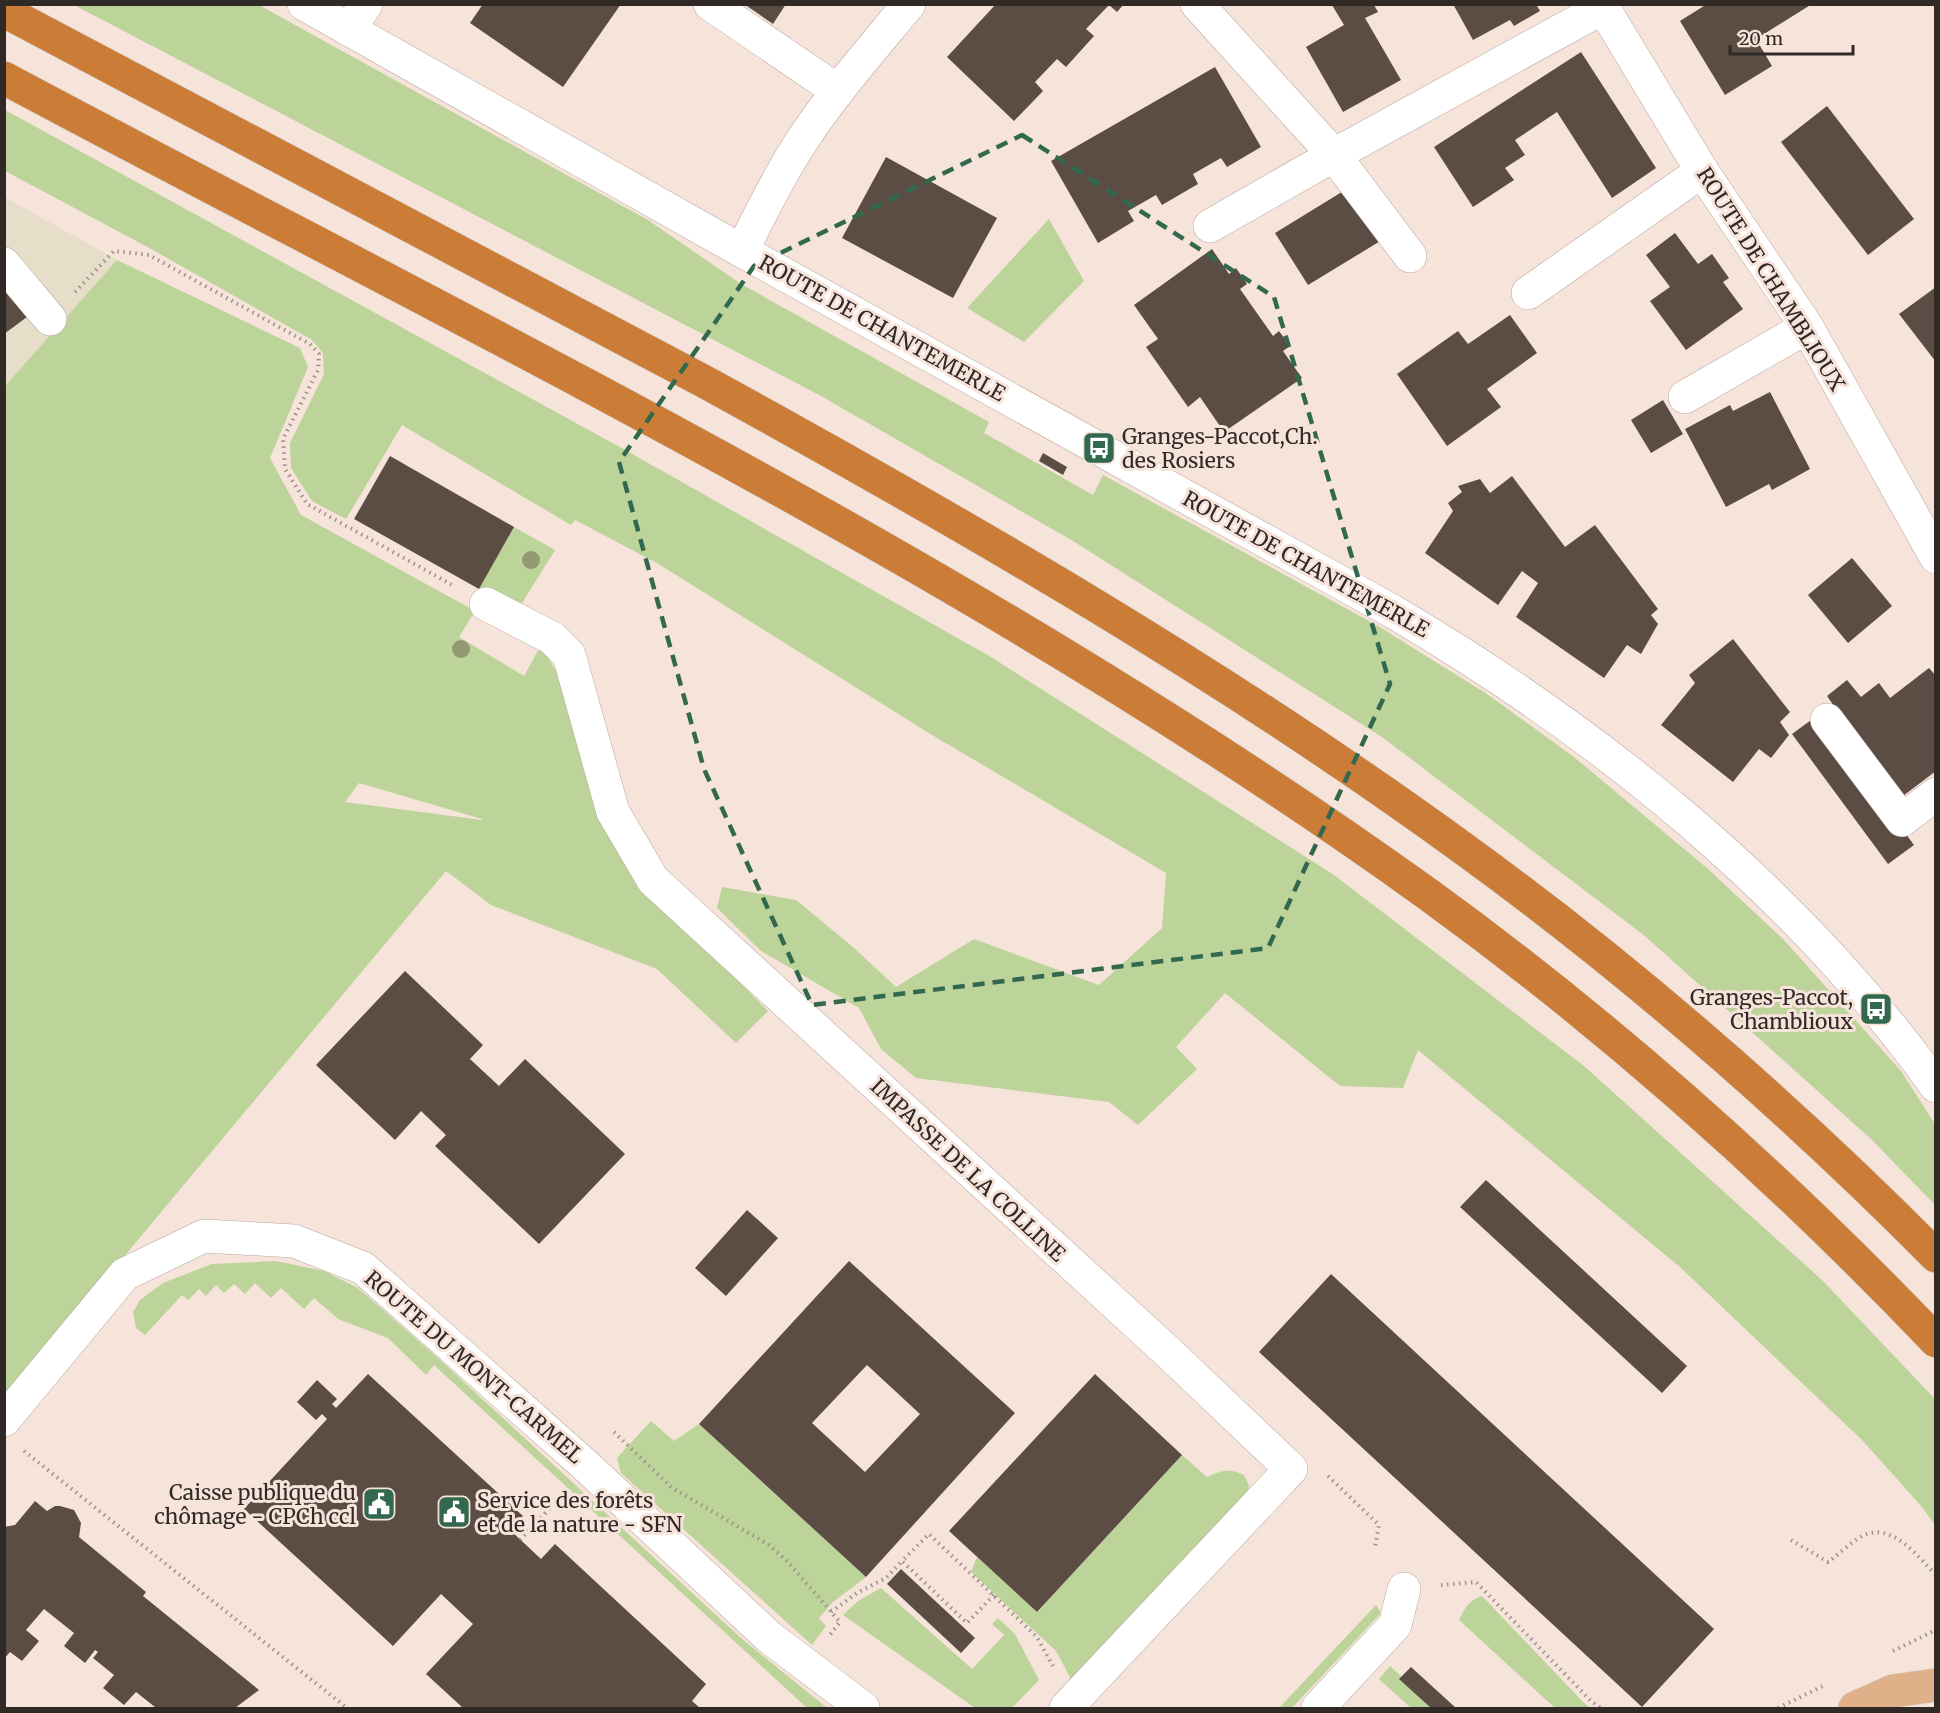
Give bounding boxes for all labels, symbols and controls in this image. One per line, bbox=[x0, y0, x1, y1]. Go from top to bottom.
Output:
scale bar bbox=[1730, 18, 1853, 56]
text: 20 m bbox=[1739, 27, 1783, 50]
street label: ROUTE DE CHAMBLIOUX bbox=[1691, 162, 1851, 396]
street label: ROUTE DE CHANTEMERLE bbox=[754, 249, 1011, 407]
place label: Granges-Paccot,Ch. des Rosiers bbox=[1122, 423, 1318, 474]
bus stop icon: Granges-Paccot,Ch. des Rosiers bbox=[1081, 430, 1117, 466]
street label: ROUTE DE CHANTEMERLE bbox=[1178, 485, 1435, 643]
place label: Granges-Paccot, Chamblioux bbox=[1690, 984, 1854, 1035]
bus stop icon: Granges-Paccot, Chamblioux bbox=[1858, 991, 1894, 1027]
street label: IMPASSE DE LA COLLINE bbox=[865, 1073, 1071, 1268]
street label: ROUTE DU MONT-CARMEL bbox=[359, 1265, 589, 1469]
place label: Caisse publique du chômage - CPCh ccl bbox=[154, 1479, 356, 1530]
public building icon: Caisse publique du chômage - CPCh ccl bbox=[361, 1486, 397, 1522]
place label: Service des forêts et de la nature - SFN bbox=[477, 1487, 682, 1538]
public building icon: Service des forêts et de la nature - SFN bbox=[436, 1494, 472, 1530]

